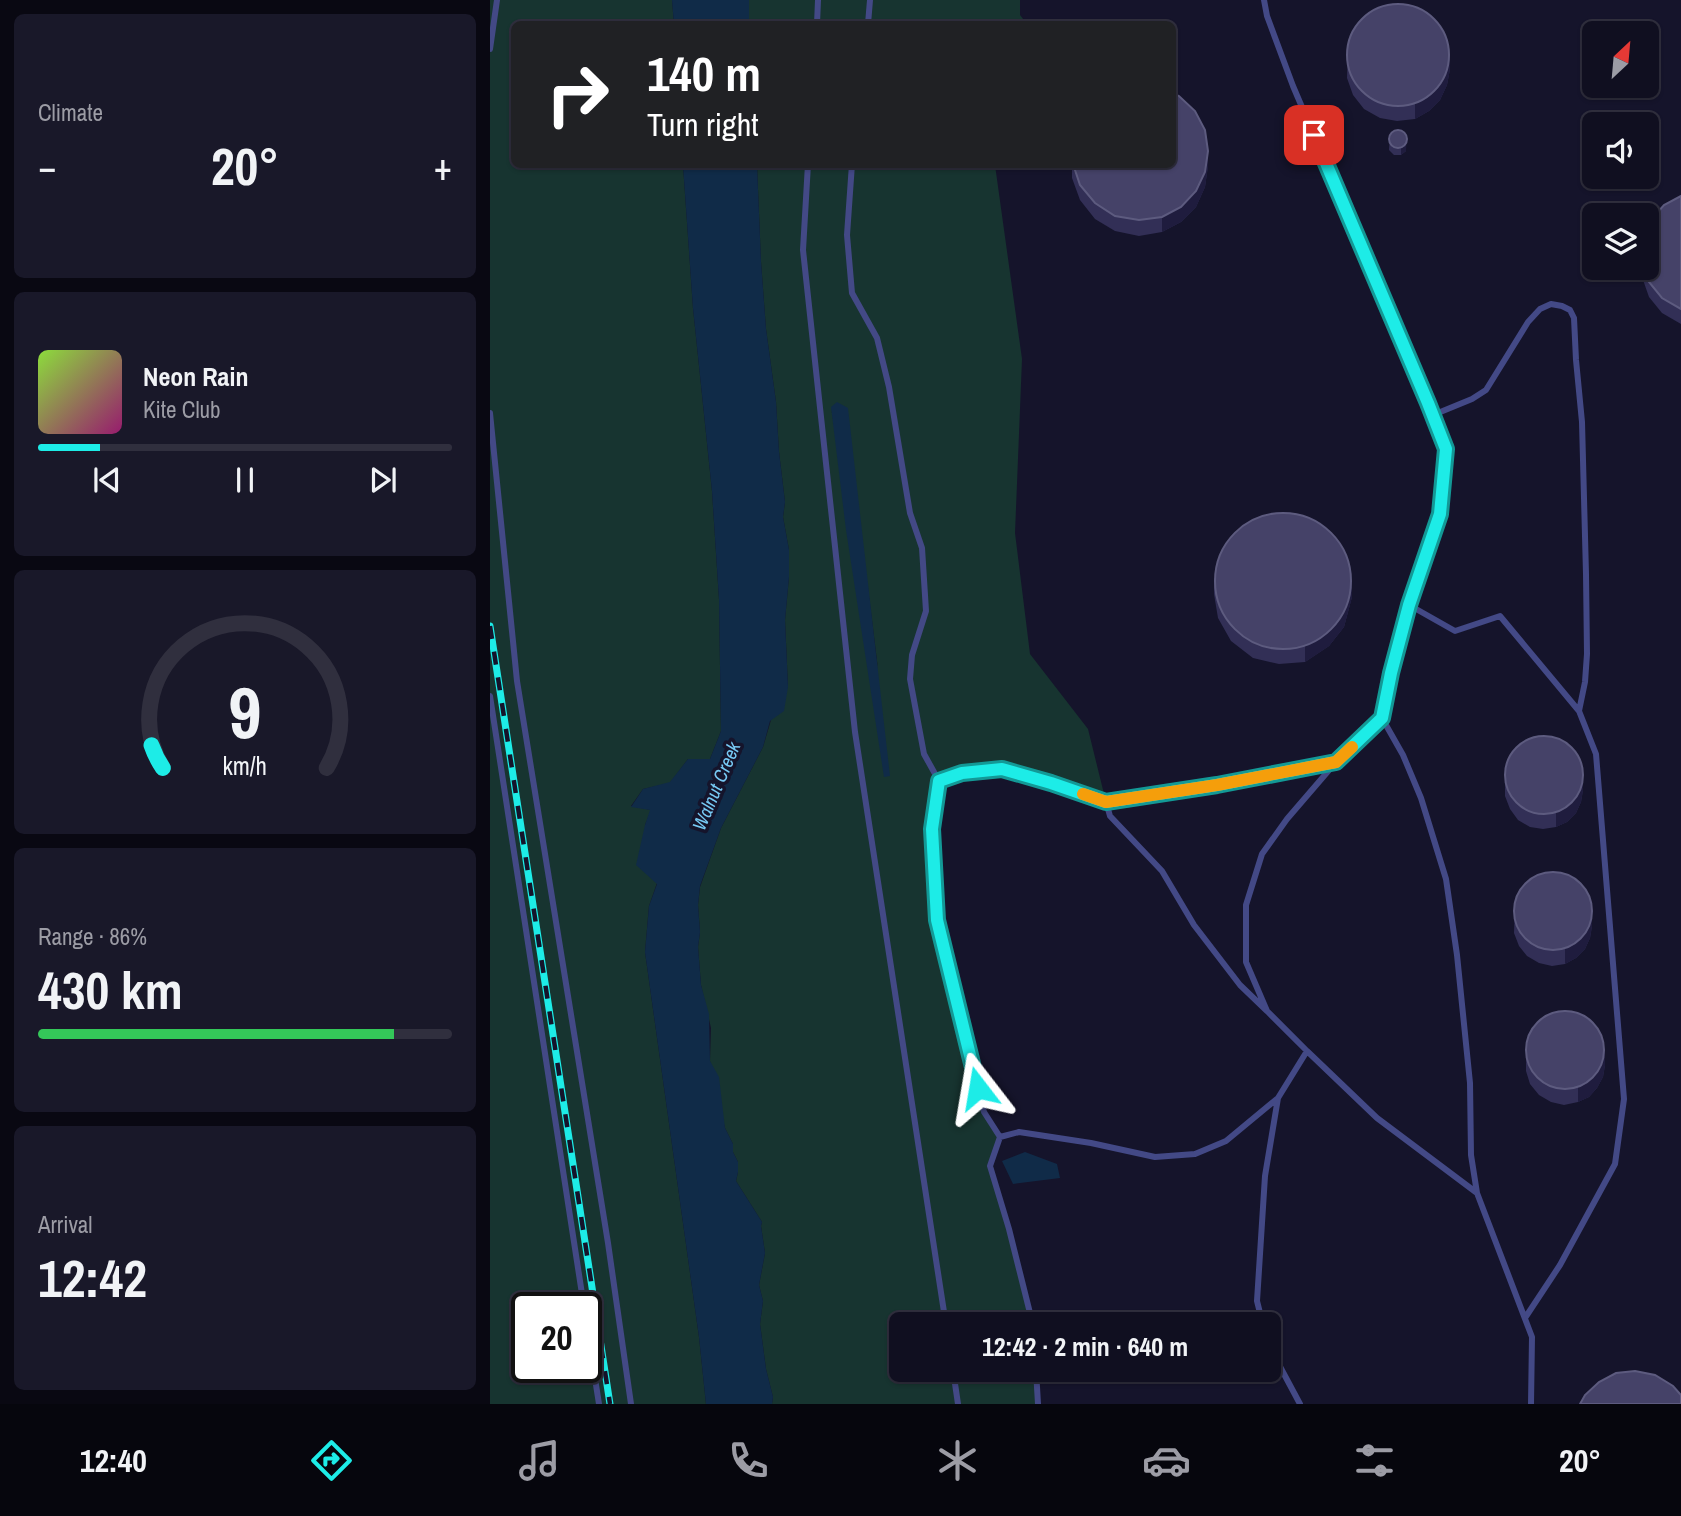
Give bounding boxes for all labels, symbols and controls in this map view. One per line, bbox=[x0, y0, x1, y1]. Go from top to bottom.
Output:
north arrow bbox=[1582, 21, 1659, 98]
map controls bbox=[1582, 21, 1659, 280]
text: 140 m bbox=[647, 40, 761, 106]
icon: right bbox=[532, 49, 623, 140]
text: Climate bbox=[38, 97, 103, 128]
text: Turn right bbox=[647, 103, 759, 146]
pin bbox=[1284, 105, 1344, 165]
button: sound bbox=[1582, 112, 1659, 189]
icon: arrive bbox=[1295, 116, 1333, 154]
text: 20° bbox=[211, 131, 279, 201]
text: − bbox=[38, 141, 56, 192]
text: + bbox=[434, 141, 452, 192]
button: layers bbox=[1582, 203, 1659, 280]
text: Neon Rain bbox=[143, 359, 248, 394]
text: Kite Club bbox=[143, 394, 221, 425]
icon: previous bbox=[88, 461, 126, 499]
icon: pause bbox=[226, 461, 264, 499]
icon: next bbox=[364, 461, 402, 499]
text: 9 bbox=[228, 663, 262, 761]
water label: Walnut Creek bbox=[686, 737, 747, 834]
text: km/h bbox=[223, 749, 267, 783]
text: Range · 86% bbox=[38, 921, 147, 952]
text: 430 km bbox=[38, 955, 183, 1025]
position arrow bbox=[941, 1051, 1015, 1125]
text: Arrival bbox=[38, 1209, 93, 1240]
text: 12:42 bbox=[38, 1243, 147, 1313]
speed limit sign: 20 bbox=[511, 1292, 602, 1383]
text: 12:42 · 2 min · 640 m bbox=[982, 1329, 1188, 1364]
icon: directions bbox=[307, 1436, 356, 1485]
icon: music bbox=[515, 1436, 564, 1485]
icon: phone bbox=[724, 1436, 773, 1485]
icon: climate bbox=[933, 1436, 982, 1485]
icon: car bbox=[1142, 1436, 1191, 1485]
icon: filters bbox=[1350, 1436, 1399, 1485]
text: 12:40 bbox=[80, 1439, 147, 1482]
text: 20° bbox=[1559, 1439, 1601, 1482]

